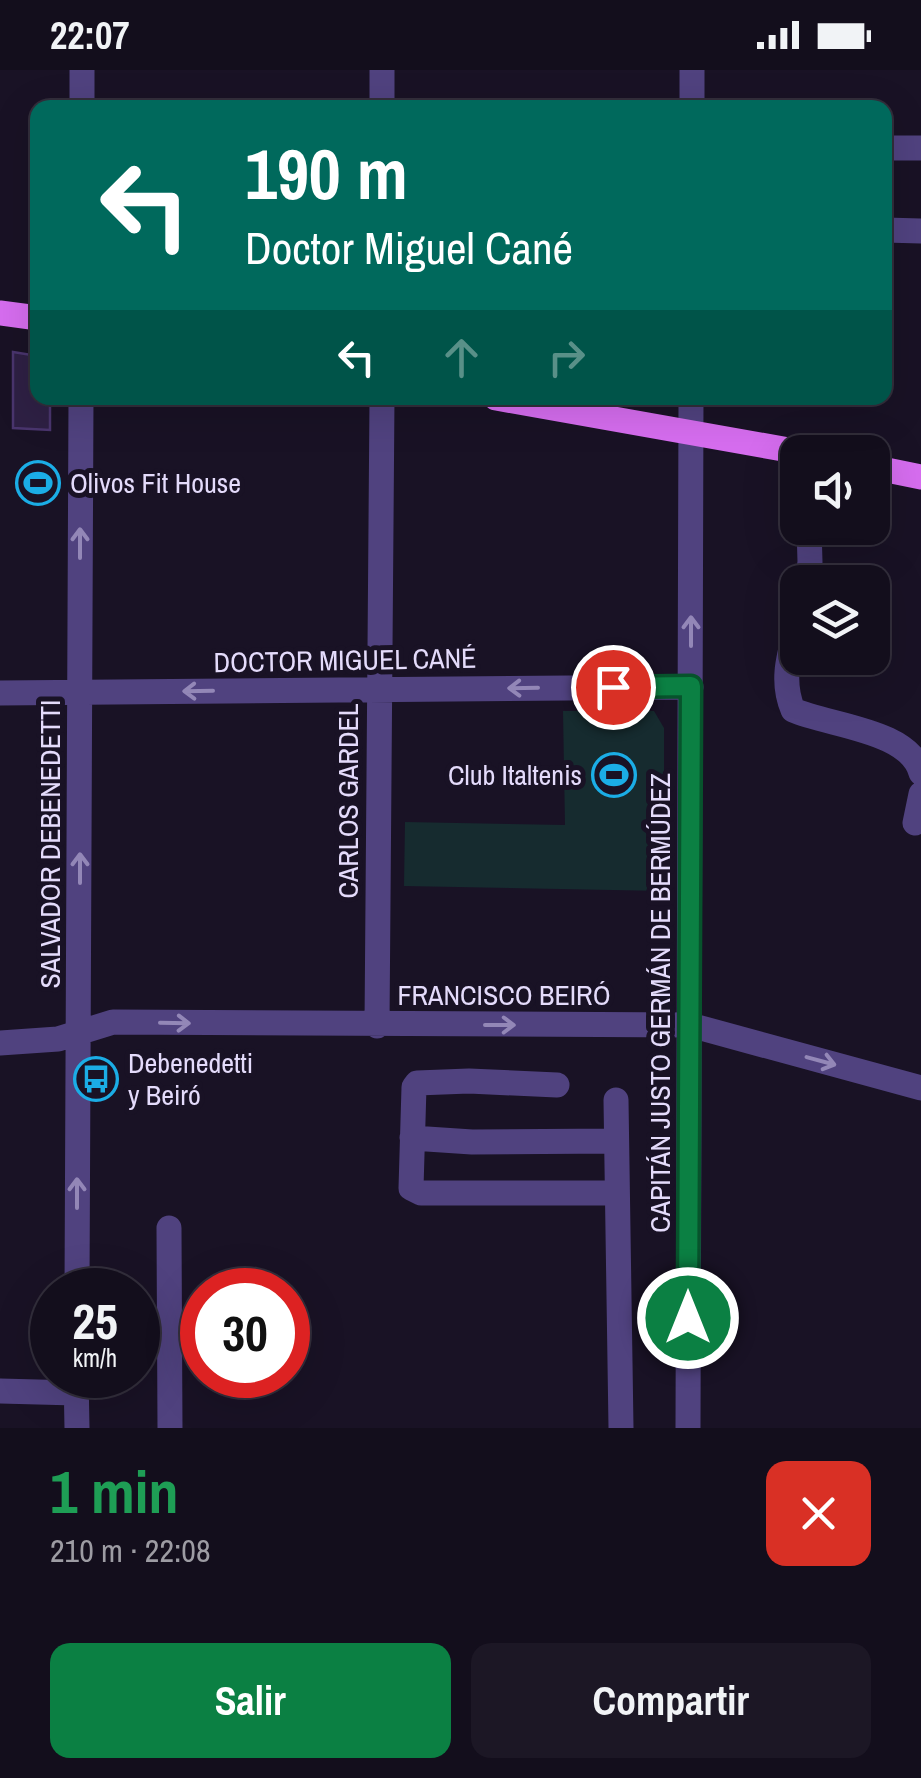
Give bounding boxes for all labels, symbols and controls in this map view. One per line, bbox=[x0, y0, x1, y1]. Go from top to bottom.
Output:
text: 22:07 bbox=[50, 10, 130, 61]
text: 190 m bbox=[245, 127, 408, 221]
icon: left bbox=[80, 140, 210, 270]
text: Doctor Miguel Cané bbox=[245, 217, 573, 278]
icon: left bbox=[329, 330, 384, 385]
icon: ahead bbox=[434, 330, 489, 385]
icon: right bbox=[539, 330, 594, 385]
map controls bbox=[780, 435, 890, 675]
button: sound bbox=[780, 435, 890, 545]
sports icon: Olivos Fit House bbox=[15, 460, 61, 506]
place label: Olivos Fit House bbox=[70, 464, 241, 502]
one-way arrow bbox=[71, 527, 90, 559]
button: layers bbox=[780, 565, 890, 675]
one-way arrow bbox=[682, 615, 700, 648]
street label: DOCTOR MIGUEL CANÉ bbox=[213, 639, 477, 681]
pin bbox=[571, 645, 656, 730]
icon: arrive bbox=[586, 660, 641, 715]
one-way arrow bbox=[508, 678, 540, 698]
one-way arrow bbox=[183, 682, 216, 700]
street label: SALVADOR DEBENEDETTI bbox=[31, 700, 69, 988]
street label: CARLOS GARDEL bbox=[329, 703, 367, 899]
sports icon: Club Italtenis bbox=[591, 752, 637, 798]
place label: Club Italtenis bbox=[448, 756, 582, 794]
street label: CAPITÁN JUSTO GERMÁN DE BERMÚDEZ bbox=[641, 773, 679, 1233]
one-way arrow bbox=[70, 852, 90, 884]
street label: FRANCISCO BEIRÓ bbox=[397, 976, 611, 1014]
one-way arrow bbox=[158, 1014, 191, 1032]
one-way arrow bbox=[484, 1016, 516, 1034]
place label: Debenedetti y Beiró bbox=[128, 1044, 253, 1114]
one-way arrow bbox=[805, 1052, 836, 1071]
bus stop icon: Debenedetti y Beiró bbox=[73, 1056, 119, 1102]
one-way arrow bbox=[68, 1177, 86, 1210]
position arrow bbox=[636, 1266, 740, 1370]
speed limit sign: 30 bbox=[180, 1268, 310, 1398]
text: 25 bbox=[72, 1287, 118, 1355]
text: km/h bbox=[73, 1341, 117, 1375]
text: 1 min bbox=[50, 1451, 179, 1532]
button: close bbox=[766, 1461, 871, 1566]
text: 210 m · 22:08 bbox=[50, 1529, 210, 1572]
button: Salir bbox=[50, 1643, 451, 1758]
button: Compartir bbox=[471, 1643, 871, 1758]

